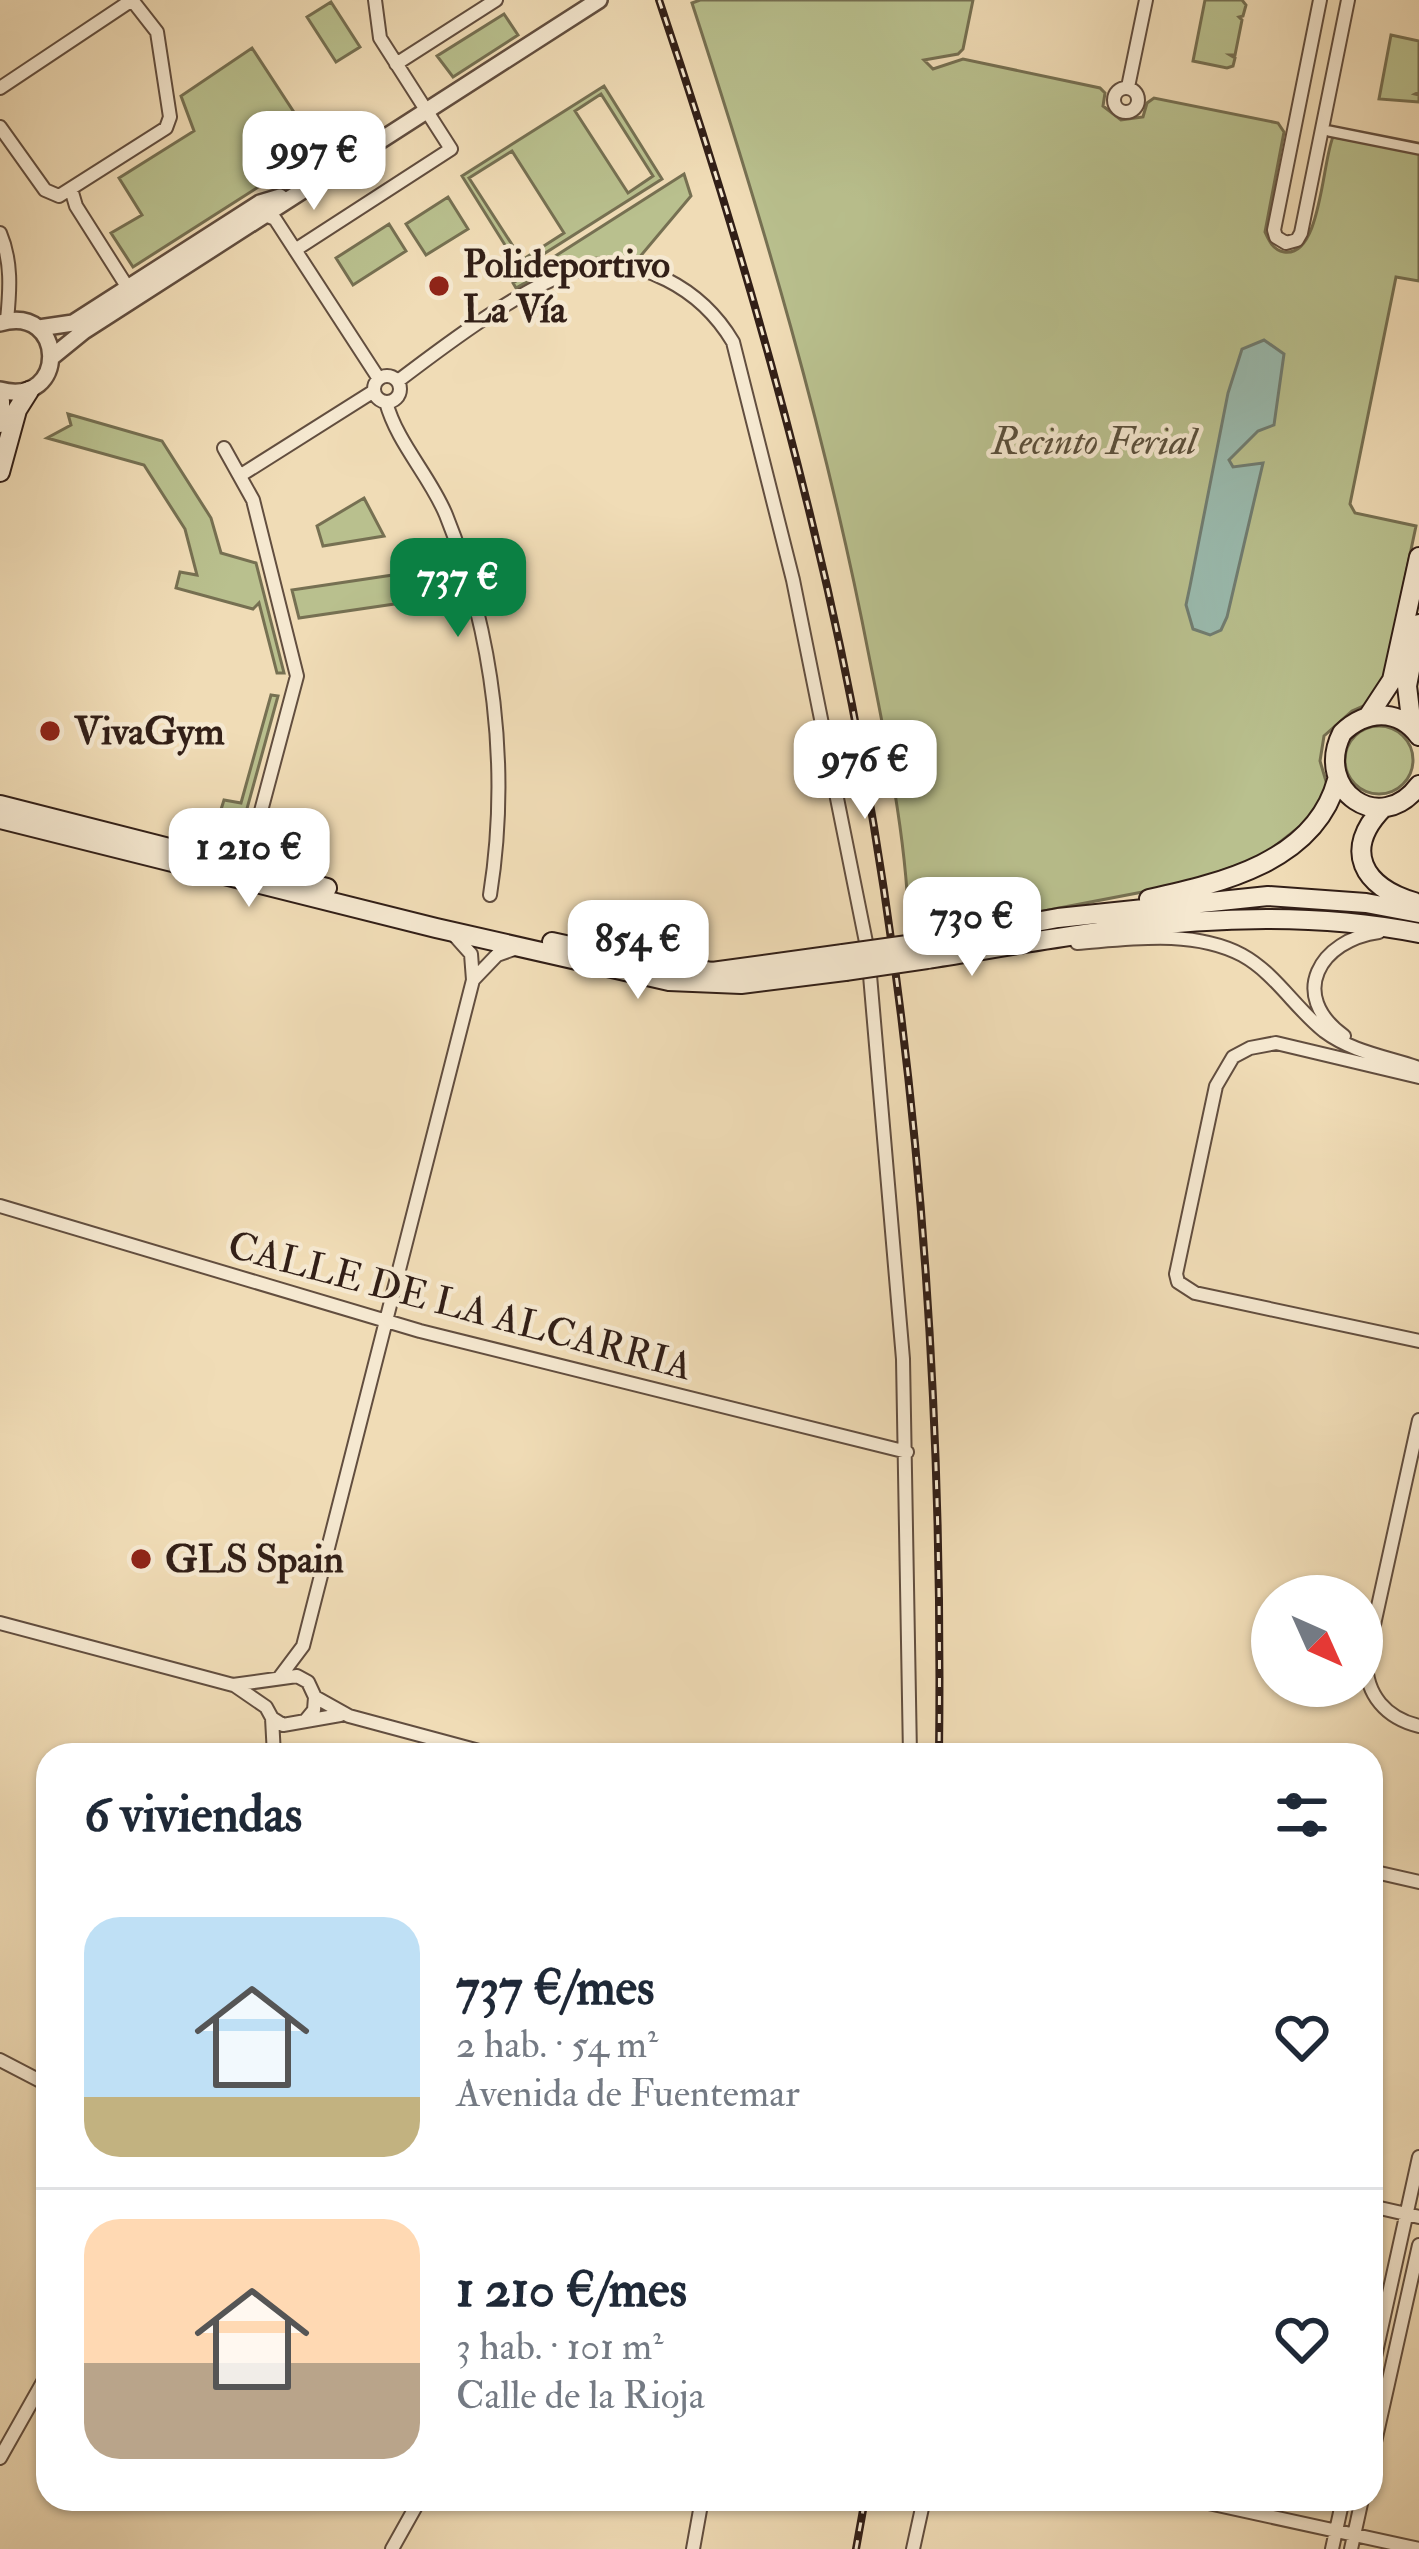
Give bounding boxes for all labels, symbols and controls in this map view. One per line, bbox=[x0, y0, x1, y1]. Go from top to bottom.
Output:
pin: 997 € bbox=[230, 111, 398, 213]
text: 997 € bbox=[270, 125, 358, 174]
place label: Polideportivo La Vía bbox=[463, 240, 670, 334]
marker: Polideportivo La Vía bbox=[426, 273, 452, 299]
park label: Recinto Ferial bbox=[991, 417, 1199, 466]
pin: 737 € bbox=[374, 538, 542, 640]
text: 737 € bbox=[417, 552, 499, 601]
place label: VivaGym bbox=[74, 707, 225, 756]
marker: VivaGym bbox=[37, 718, 63, 744]
pin: 976 € bbox=[781, 720, 949, 822]
text: 976 € bbox=[821, 734, 909, 783]
pin: 1 210 € bbox=[138, 808, 360, 910]
text: 1 210 € bbox=[196, 822, 302, 871]
pin: 730 € bbox=[888, 877, 1056, 979]
text: 730 € bbox=[930, 891, 1014, 940]
pin: 854 € bbox=[554, 900, 722, 1002]
text: 854 € bbox=[595, 914, 681, 963]
street label: CALLE DE LA ALCARRIA bbox=[223, 1220, 698, 1392]
place label: GLS Spain bbox=[165, 1535, 344, 1584]
marker: GLS Spain bbox=[128, 1546, 154, 1572]
north arrow bbox=[1251, 1575, 1383, 1707]
map controls bbox=[1251, 1575, 1383, 1707]
icon: filters bbox=[1269, 1782, 1335, 1848]
text: 6 viviendas bbox=[84, 1783, 302, 1847]
text: 737 €/mes bbox=[456, 1956, 654, 2020]
icon: home bbox=[180, 1965, 324, 2109]
icon: heart bbox=[1269, 2004, 1335, 2070]
text: 2 hab. · 54 m² bbox=[456, 2020, 658, 2069]
text: Avenida de Fuentemar bbox=[456, 2069, 800, 2118]
text: 1 210 €/mes bbox=[456, 2258, 687, 2322]
icon: home bbox=[180, 2267, 324, 2411]
icon: heart bbox=[1269, 2306, 1335, 2372]
text: 3 hab. · 101 m² bbox=[456, 2322, 663, 2371]
text: Calle de la Rioja bbox=[456, 2371, 705, 2420]

